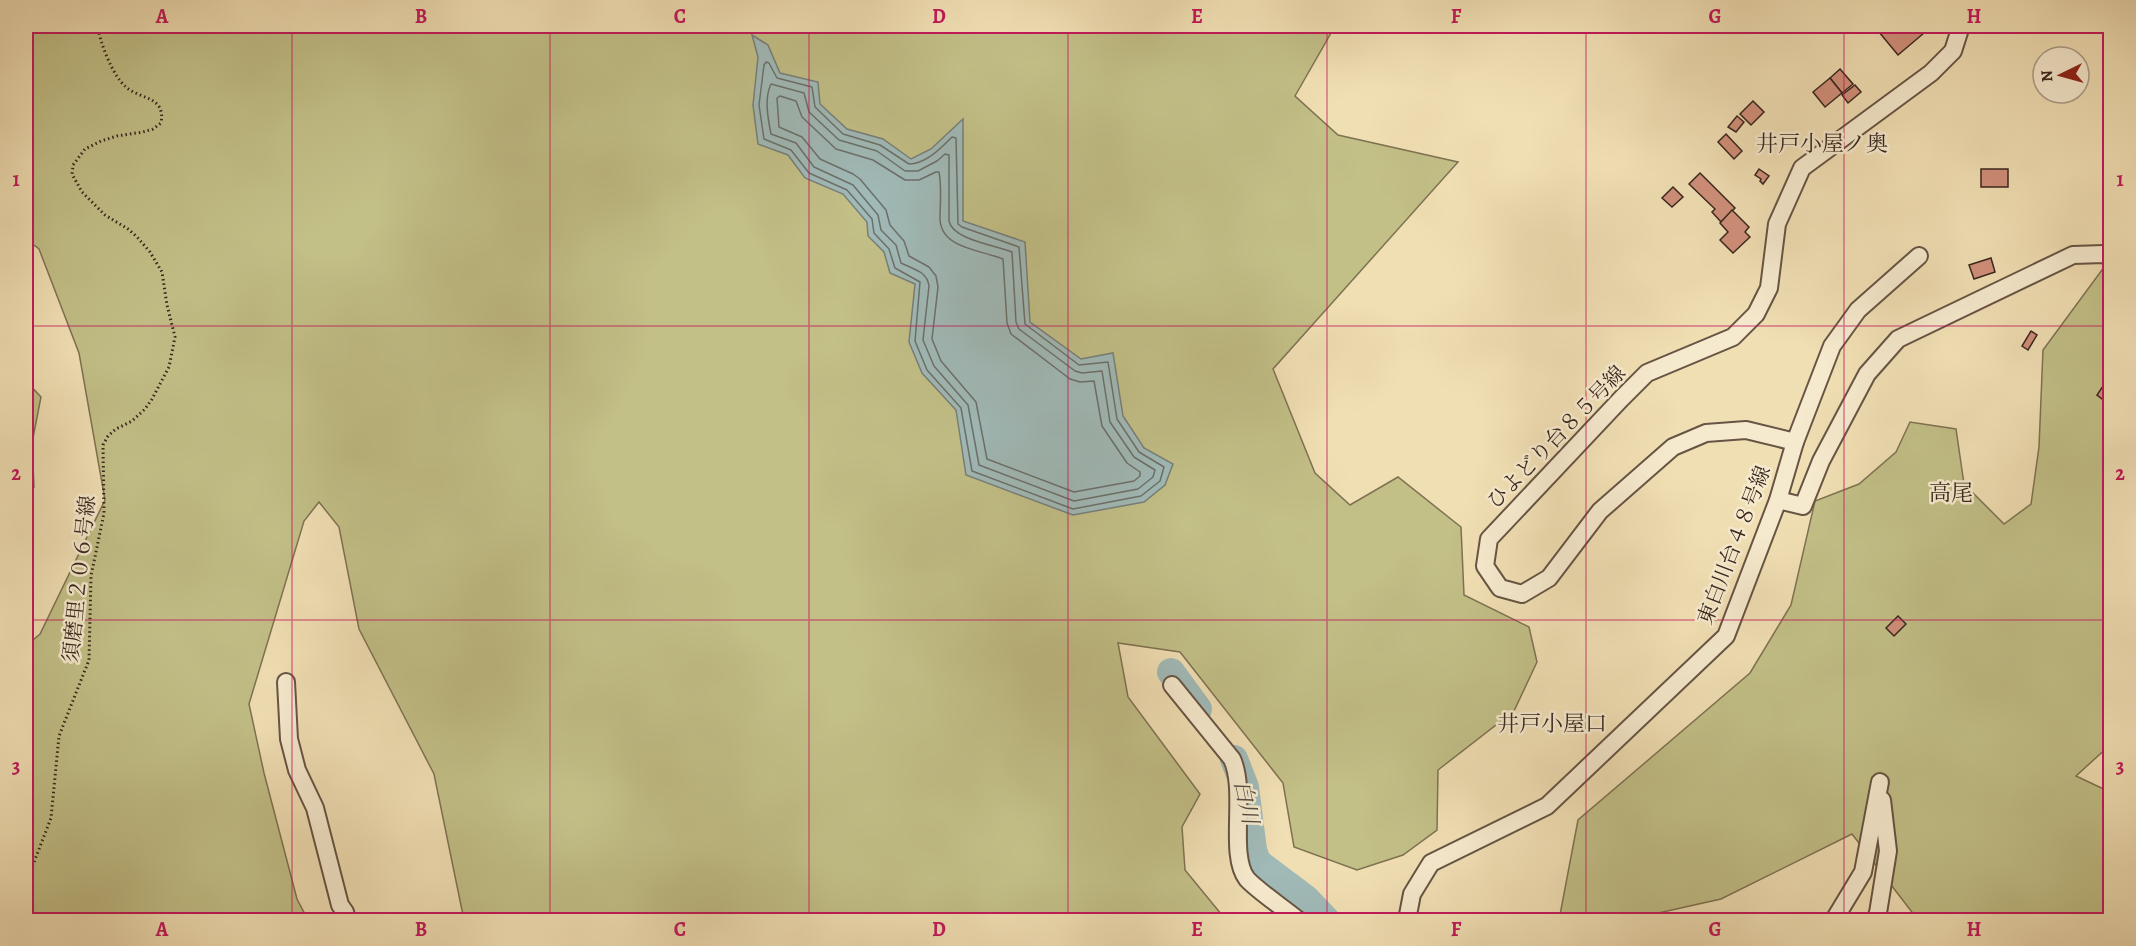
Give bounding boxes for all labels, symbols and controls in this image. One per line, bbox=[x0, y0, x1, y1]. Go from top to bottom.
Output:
text: A bbox=[155, 3, 169, 30]
text: B bbox=[415, 3, 427, 30]
text: C bbox=[674, 3, 686, 30]
text: D bbox=[932, 3, 946, 30]
text: E bbox=[1191, 3, 1203, 30]
text: F bbox=[1451, 3, 1462, 30]
text: G bbox=[1708, 3, 1722, 30]
text: H bbox=[1967, 3, 1982, 30]
north arrow bbox=[2031, 45, 2091, 105]
text: N bbox=[2036, 69, 2059, 83]
district label: 井戸小屋ノ奥 bbox=[1756, 129, 1888, 159]
text: 1 bbox=[12, 166, 20, 193]
text: 1 bbox=[2116, 166, 2124, 193]
street label: ひよどり台８５号線 bbox=[1480, 359, 1632, 515]
text: 2 bbox=[11, 460, 21, 487]
text: 2 bbox=[2115, 460, 2125, 487]
street label: 東白川台４８号線 bbox=[1691, 462, 1777, 628]
district label: 高尾 bbox=[1929, 478, 1973, 508]
street label: 須磨里２０６号線 bbox=[56, 494, 102, 664]
district label: 井戸小屋口 bbox=[1497, 709, 1607, 739]
text: 3 bbox=[12, 753, 20, 780]
text: 3 bbox=[2116, 753, 2124, 780]
water label: 白川 bbox=[1227, 777, 1266, 829]
text: A bbox=[155, 916, 169, 943]
text: B bbox=[415, 916, 427, 943]
text: C bbox=[674, 916, 686, 943]
text: D bbox=[932, 916, 946, 943]
text: E bbox=[1191, 916, 1203, 943]
text: F bbox=[1451, 916, 1462, 943]
text: G bbox=[1708, 916, 1722, 943]
text: H bbox=[1967, 916, 1982, 943]

